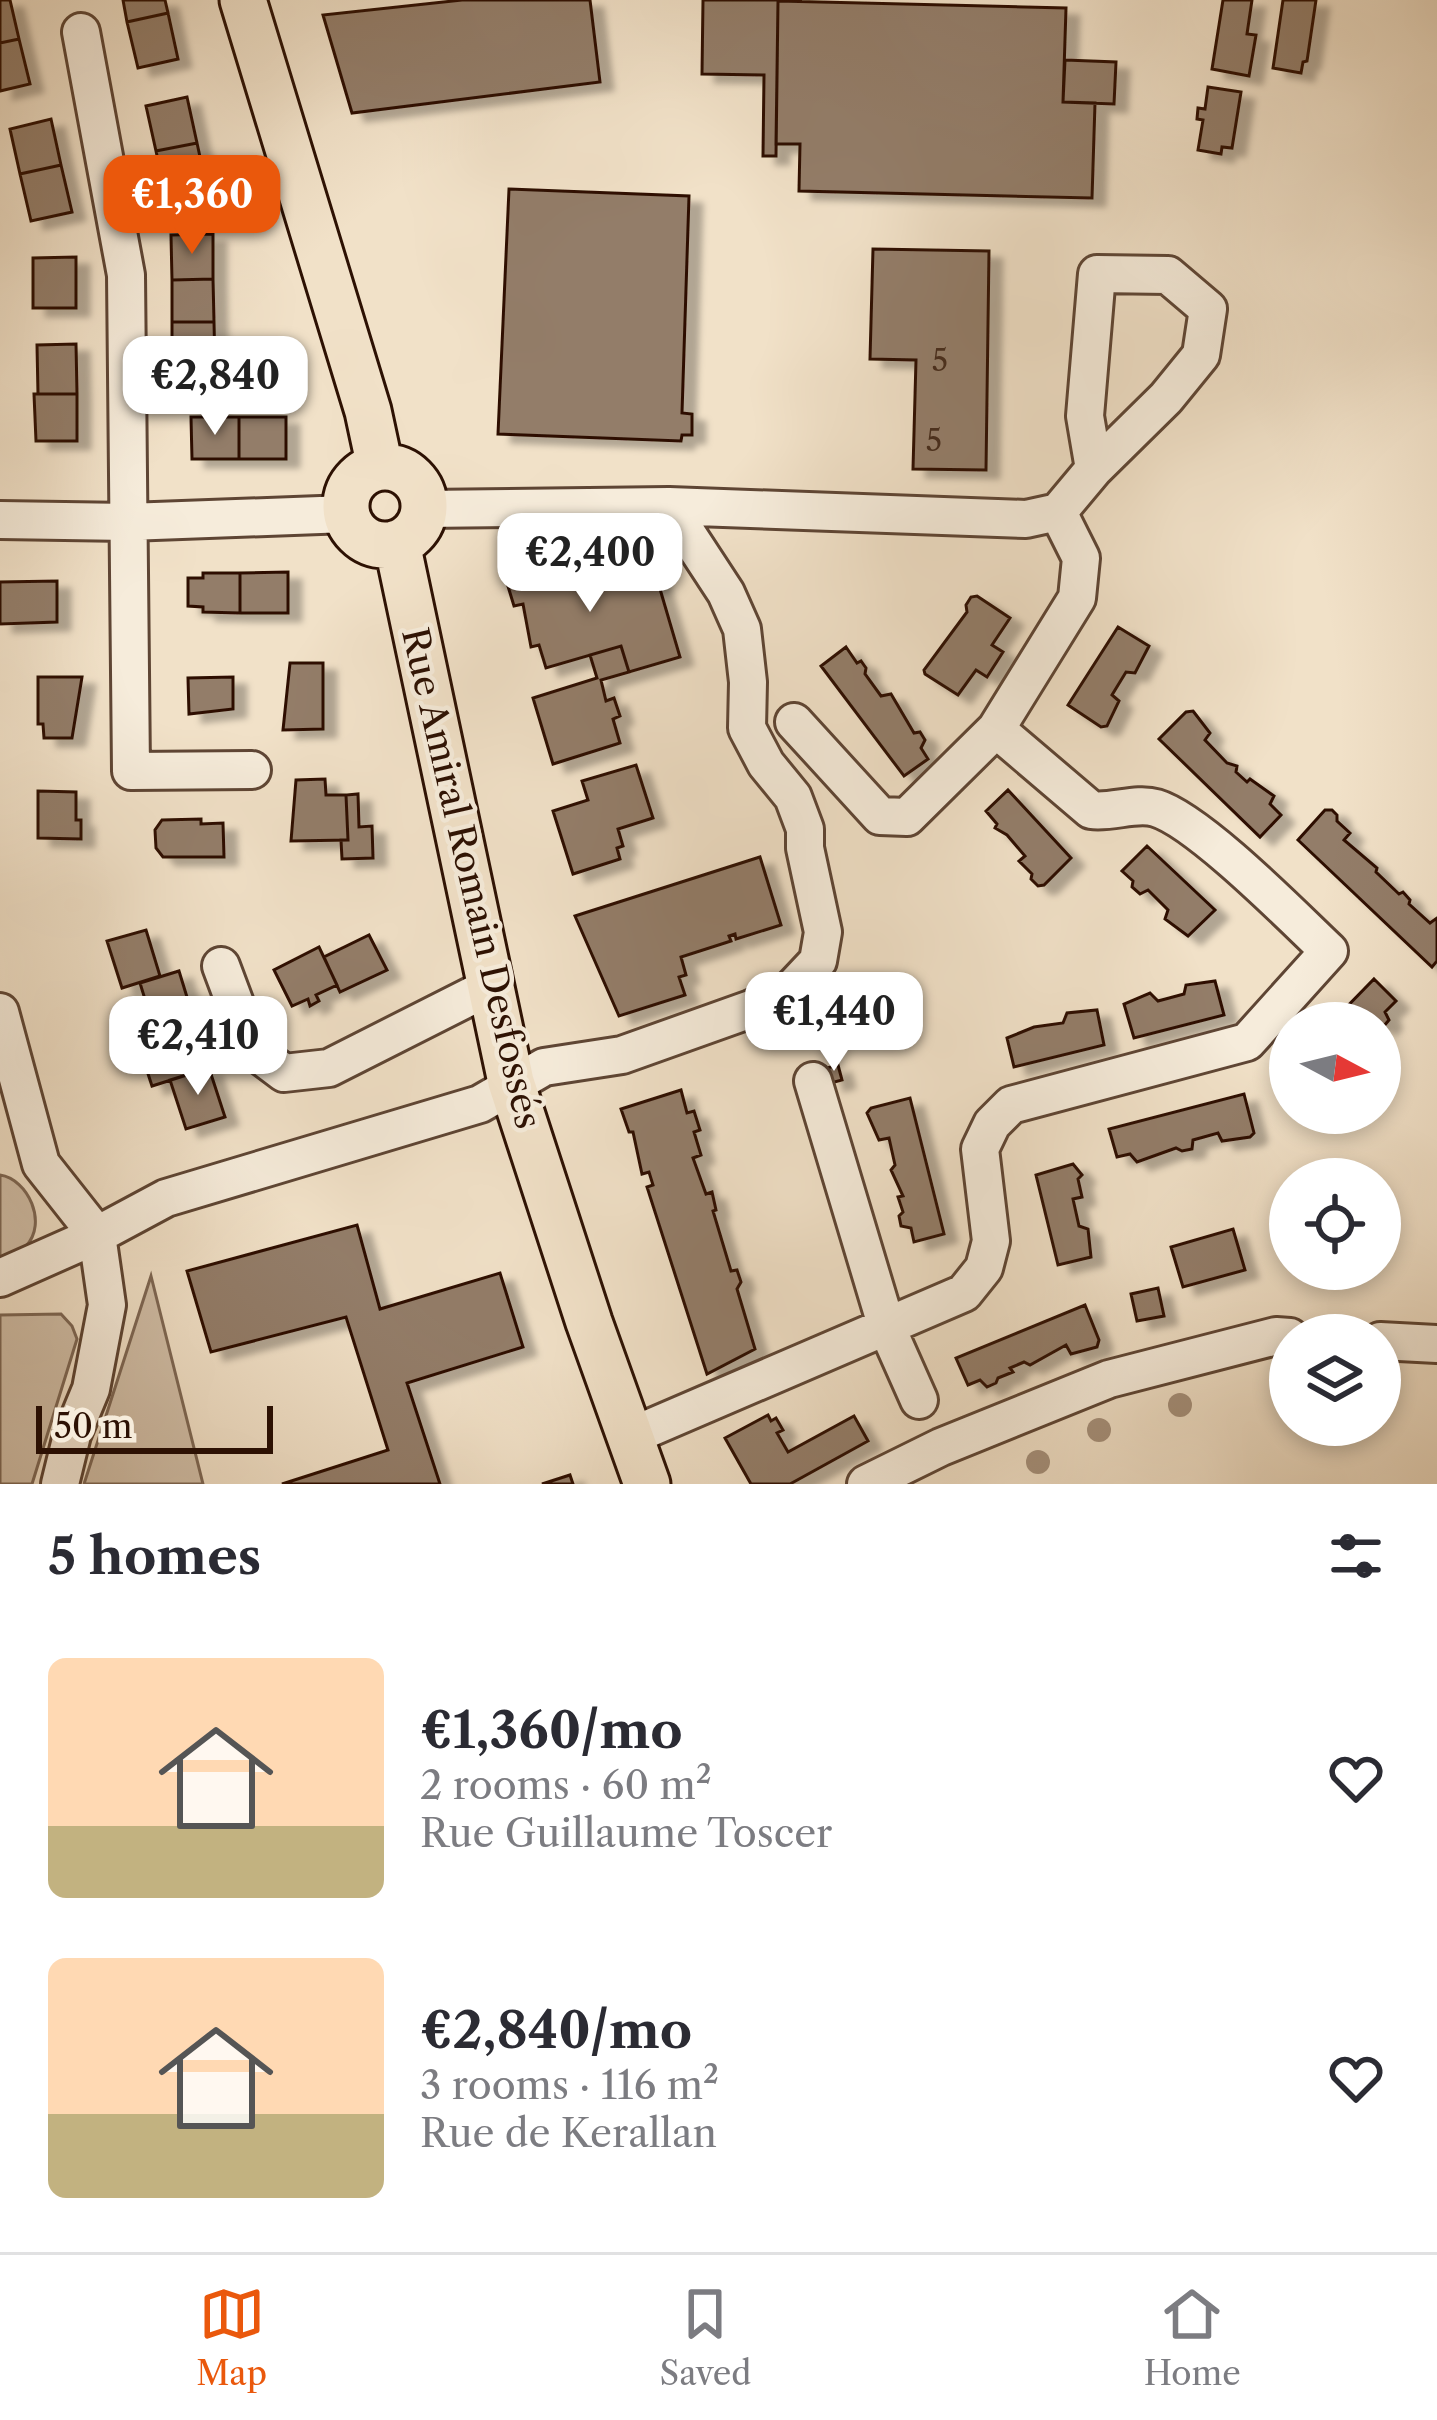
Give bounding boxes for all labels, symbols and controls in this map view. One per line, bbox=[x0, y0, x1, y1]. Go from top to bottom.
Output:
pin: €1,360 bbox=[94, 155, 290, 257]
text: €1,360 bbox=[130, 170, 254, 218]
pin: €2,840 bbox=[117, 336, 313, 438]
house number: 5 bbox=[932, 342, 948, 379]
text: €2,840 bbox=[150, 351, 280, 399]
house number: 5 bbox=[926, 422, 942, 459]
pin: €2,400 bbox=[492, 513, 688, 615]
text: €2,400 bbox=[524, 528, 656, 576]
street label: Rue Amiral Romain Desfossés bbox=[393, 623, 551, 1133]
pin: €1,440 bbox=[736, 972, 932, 1074]
text: €1,440 bbox=[772, 987, 896, 1035]
pin: €2,410 bbox=[100, 996, 296, 1098]
north arrow bbox=[1269, 1002, 1401, 1134]
map controls bbox=[1269, 1002, 1401, 1446]
text: €2,410 bbox=[136, 1011, 260, 1059]
button: locate bbox=[1269, 1158, 1401, 1290]
button: layers bbox=[1269, 1314, 1401, 1446]
scale bar bbox=[36, 1400, 273, 1453]
text: 50 m bbox=[54, 1406, 132, 1447]
icon: filters bbox=[1323, 1523, 1389, 1589]
text: 5 homes bbox=[48, 1525, 261, 1587]
text: €1,360/mo bbox=[420, 1699, 683, 1761]
icon: home bbox=[144, 1706, 288, 1850]
icon: heart bbox=[1323, 1745, 1389, 1811]
text: 2 rooms · 60 m² bbox=[420, 1761, 712, 1809]
text: Rue Guillaume Toscer bbox=[420, 1809, 832, 1857]
text: €2,840/mo bbox=[420, 1999, 692, 2061]
icon: home bbox=[144, 2006, 288, 2150]
icon: heart bbox=[1323, 2045, 1389, 2111]
text: 3 rooms · 116 m² bbox=[420, 2061, 719, 2109]
text: Rue de Kerallan bbox=[420, 2109, 717, 2157]
tab: Map bbox=[196, 2281, 267, 2394]
tab: Saved bbox=[660, 2281, 751, 2394]
tab: Home bbox=[1144, 2281, 1241, 2394]

